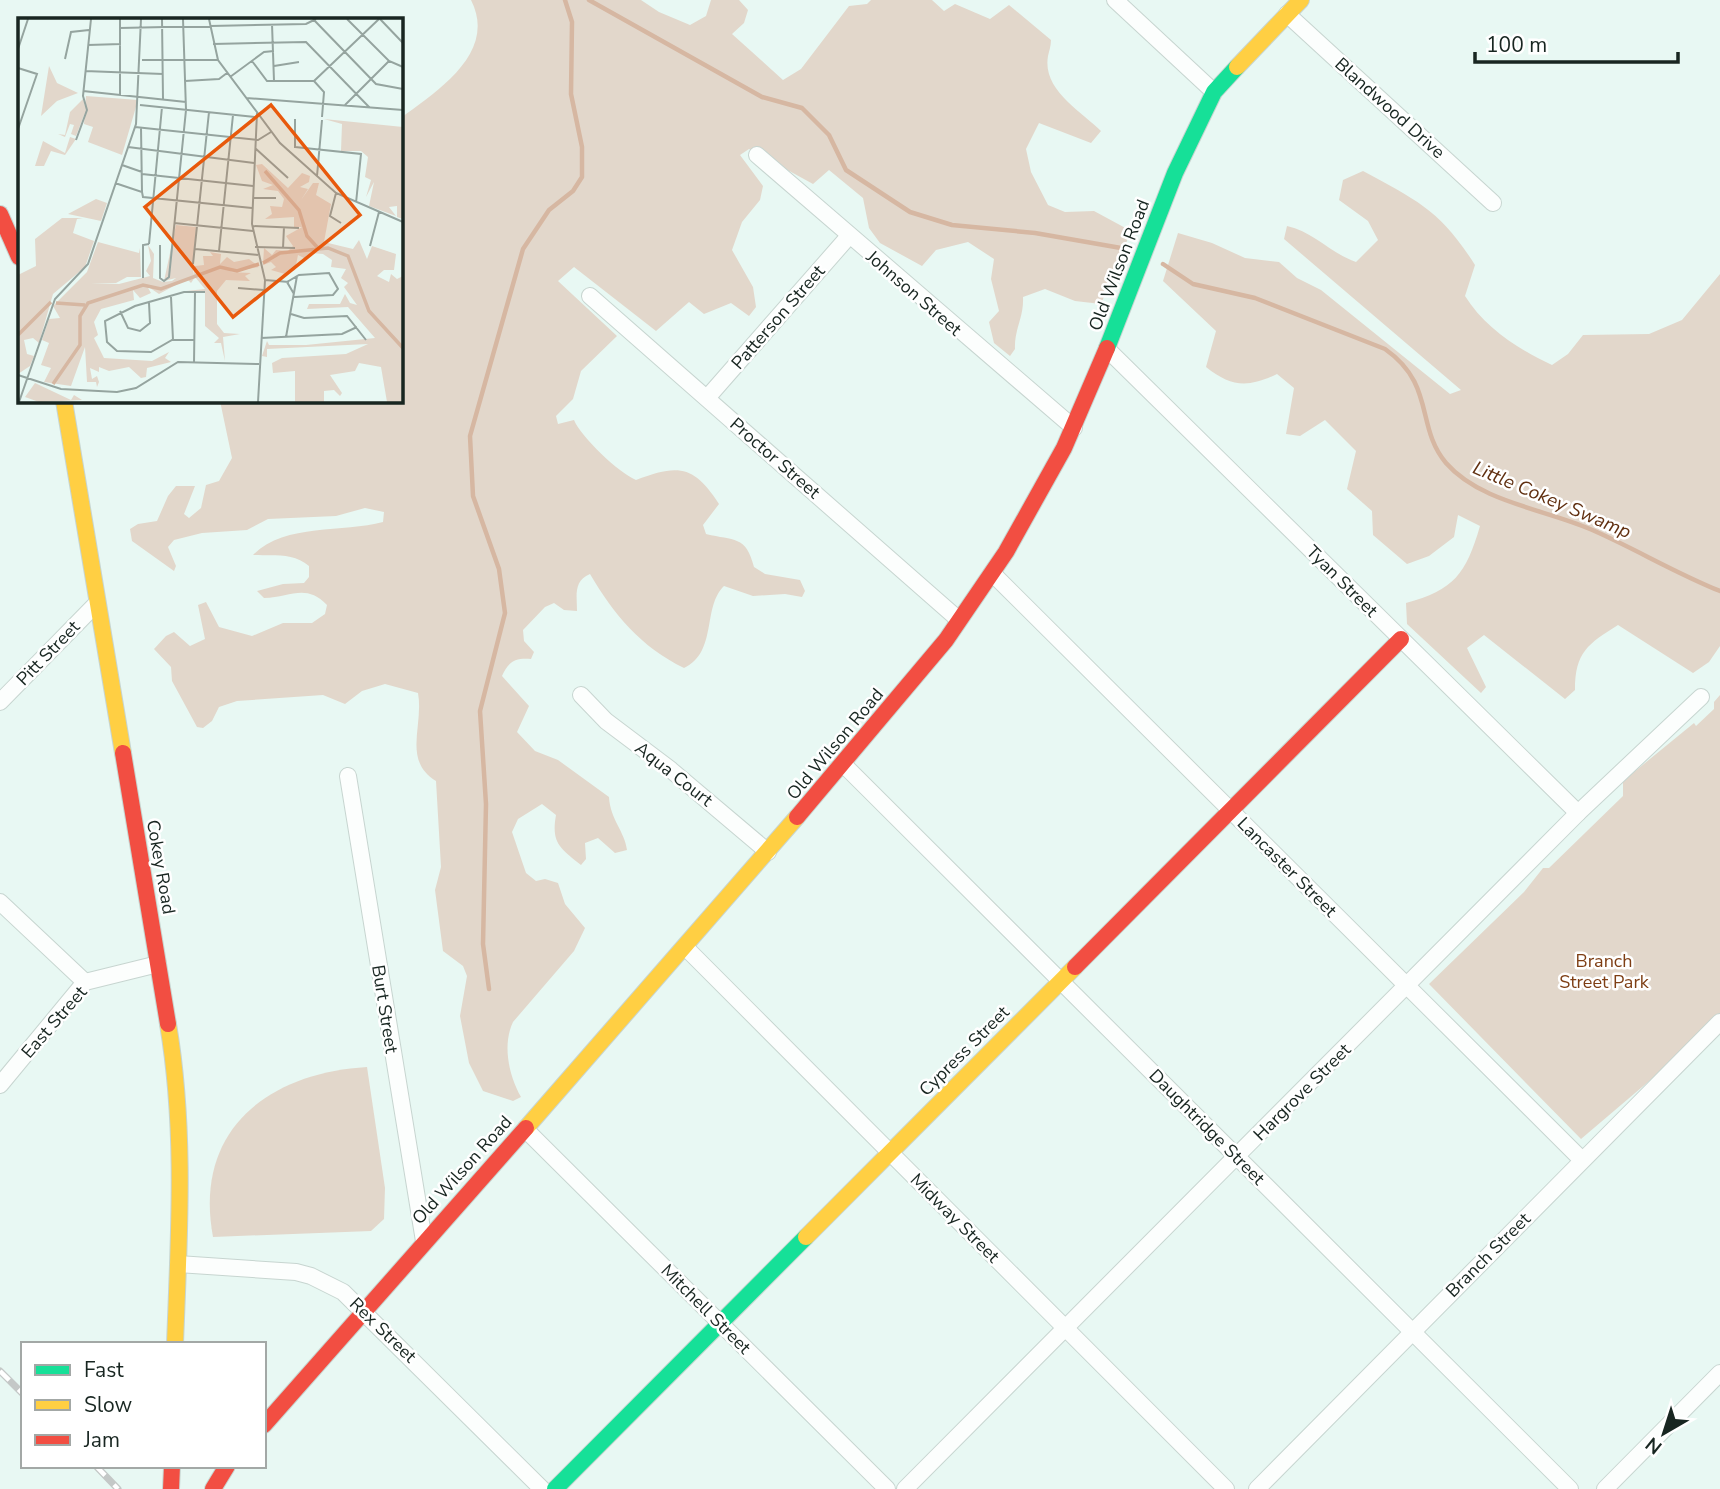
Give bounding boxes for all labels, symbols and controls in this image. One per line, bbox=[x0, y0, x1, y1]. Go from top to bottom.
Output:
inset map bbox=[18, 18, 402, 402]
scale bar bbox=[1475, 21, 1678, 65]
text: 100 m bbox=[1486, 31, 1547, 59]
street label: Blandwood Drive bbox=[1330, 52, 1450, 164]
street label: Old Wilson Road bbox=[1083, 196, 1155, 334]
street label: Johnson Street bbox=[860, 244, 967, 342]
street label: Patterson Street bbox=[726, 259, 831, 374]
street label: Proctor Street bbox=[725, 412, 826, 504]
water label: Little Cokey Swamp bbox=[1469, 455, 1635, 545]
street label: Tyan Street bbox=[1301, 540, 1384, 623]
street label: Pitt Street bbox=[11, 615, 85, 691]
street label: Old Wilson Road bbox=[781, 683, 889, 805]
street label: Aqua Court bbox=[630, 736, 718, 812]
street label: Lancaster Street bbox=[1232, 812, 1343, 923]
street label: Cokey Road bbox=[141, 818, 181, 916]
park label: Branch Street Park bbox=[1559, 949, 1650, 994]
street label: Burt Street bbox=[366, 963, 404, 1056]
street label: East Street bbox=[16, 980, 93, 1063]
street label: Cypress Street bbox=[914, 1000, 1015, 1101]
street label: Hargrove Street bbox=[1248, 1037, 1357, 1146]
street label: Daughtridge Street bbox=[1144, 1064, 1271, 1191]
street label: Old Wilson Road bbox=[407, 1110, 517, 1230]
street label: Midway Street bbox=[905, 1168, 1006, 1269]
street label: Branch Street bbox=[1440, 1207, 1536, 1303]
street label: Mitchell Street bbox=[656, 1259, 757, 1360]
street label: Rex Street bbox=[344, 1292, 422, 1368]
legend bbox=[21, 1342, 266, 1468]
text: Fast bbox=[84, 1356, 124, 1384]
text: Slow bbox=[84, 1391, 133, 1419]
north arrow bbox=[1629, 1398, 1699, 1468]
text: Jam bbox=[83, 1426, 120, 1454]
text: N bbox=[1640, 1431, 1668, 1460]

